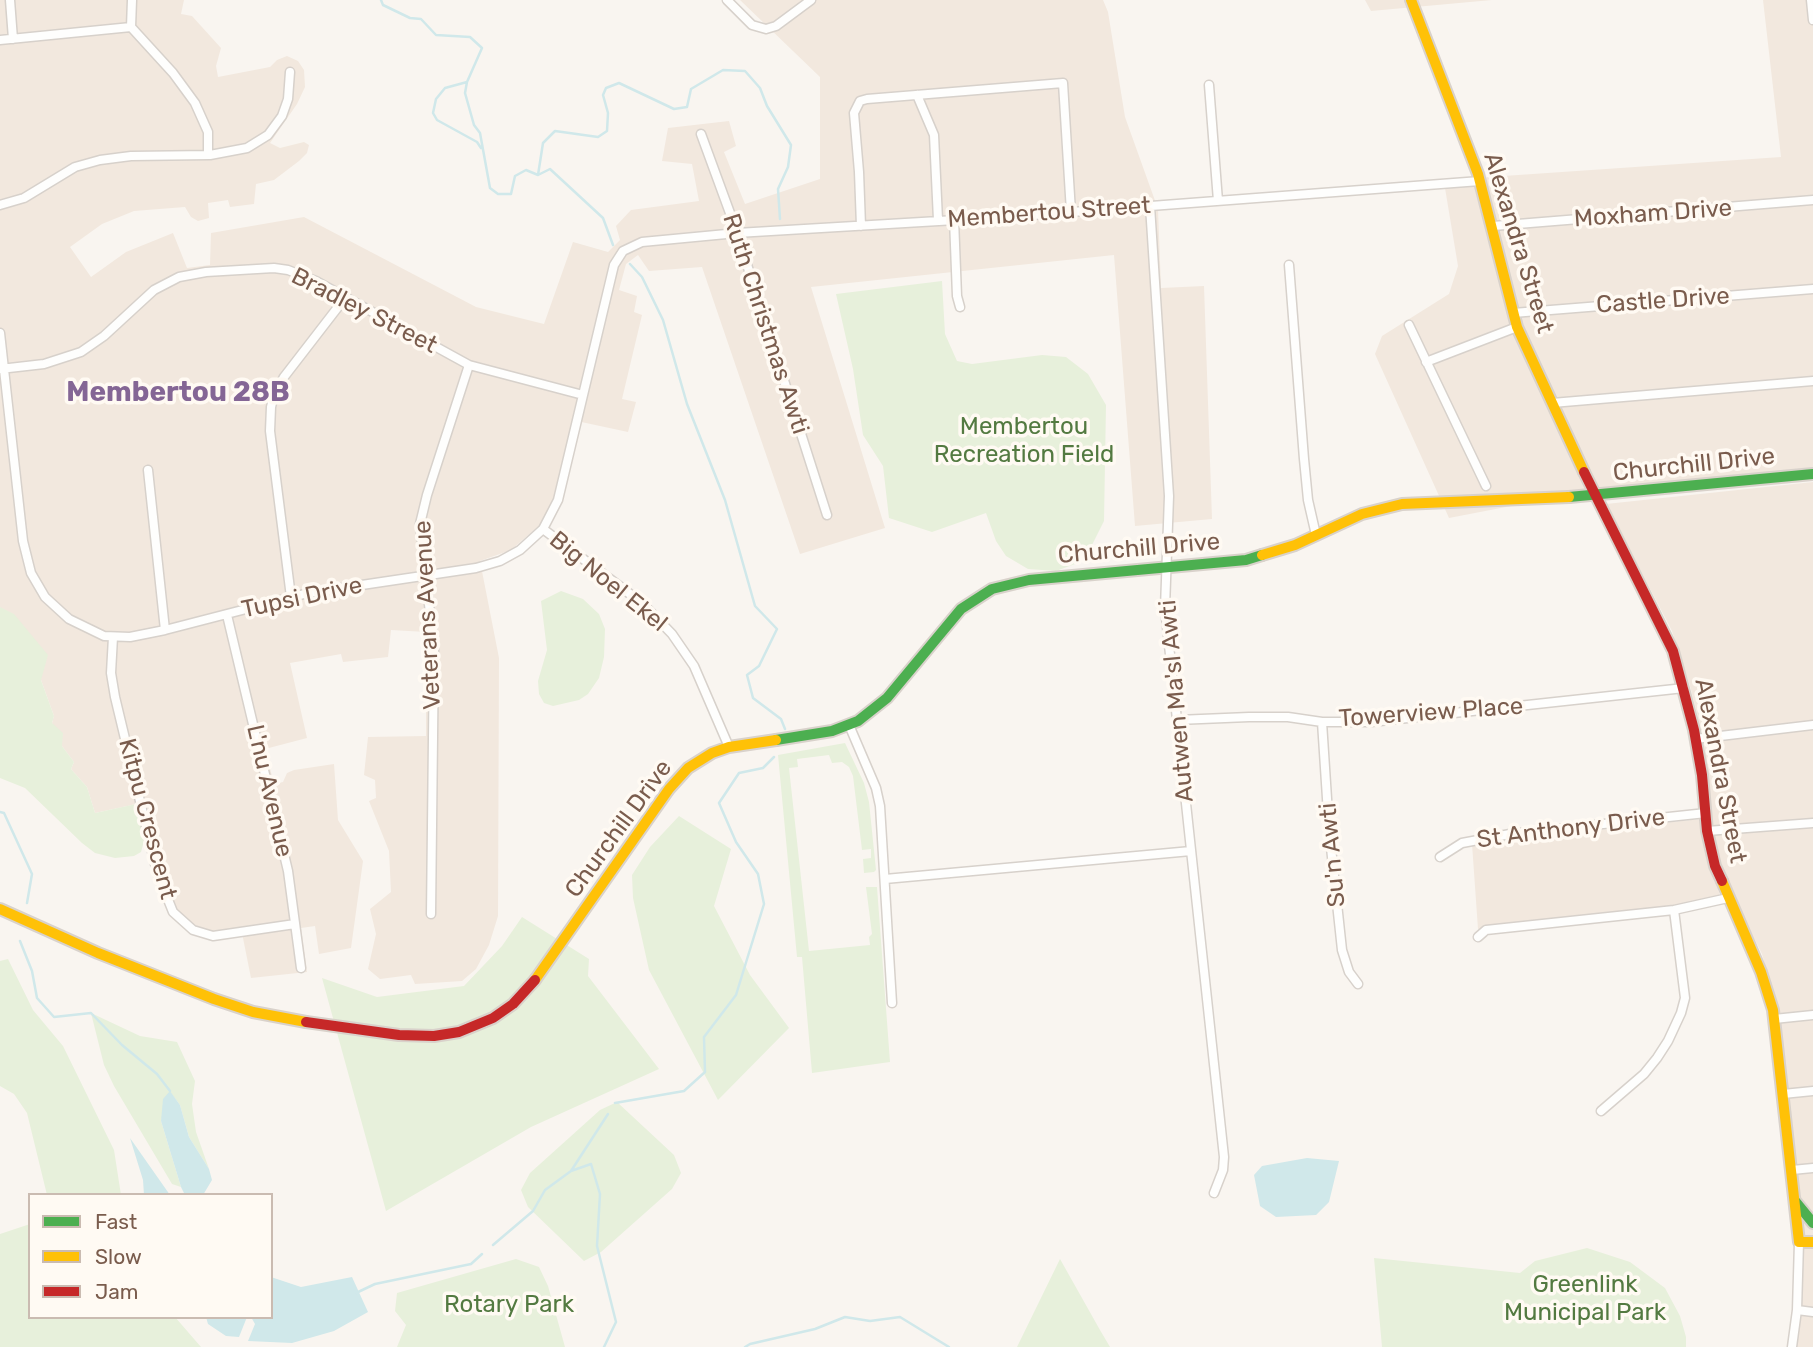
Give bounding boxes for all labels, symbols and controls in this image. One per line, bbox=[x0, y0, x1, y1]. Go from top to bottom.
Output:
street label: Alexandra Street bbox=[1477, 149, 1559, 337]
street label: Membertou Street bbox=[946, 192, 1152, 234]
street label: Moxham Drive bbox=[1573, 194, 1733, 234]
street label: Ruth Christmas Awti bbox=[716, 210, 814, 438]
street label: Bradley Street bbox=[286, 262, 442, 360]
street label: Castle Drive bbox=[1595, 282, 1731, 320]
district label: Membertou 28B bbox=[66, 376, 290, 410]
park label: Membertou Recreation Field bbox=[934, 413, 1114, 469]
street label: Churchill Drive bbox=[1611, 442, 1777, 488]
street label: Veterans Avenue bbox=[409, 520, 447, 710]
street label: Big Noel Ekel bbox=[543, 526, 673, 638]
street label: Churchill Drive bbox=[1057, 528, 1221, 570]
street label: Tupsi Drive bbox=[239, 571, 365, 625]
street label: Autwen Ma'sl Awti bbox=[1154, 599, 1200, 803]
street label: Alexandra Street bbox=[1688, 676, 1752, 866]
street label: Towerview Place bbox=[1338, 692, 1524, 734]
street label: L'nu Avenue bbox=[240, 722, 298, 860]
street label: Kitpu Crescent bbox=[112, 735, 182, 903]
street label: Churchill Drive bbox=[559, 755, 679, 903]
street label: Su'n Awti bbox=[1314, 802, 1352, 908]
street label: St Anthony Drive bbox=[1475, 803, 1667, 855]
legend bbox=[28, 1193, 273, 1319]
text: Fast bbox=[95, 1209, 137, 1234]
text: Slow bbox=[95, 1244, 142, 1269]
park label: Greenlink Municipal Park bbox=[1504, 1271, 1666, 1327]
text: Jam bbox=[95, 1279, 139, 1304]
park label: Rotary Park bbox=[444, 1291, 574, 1319]

